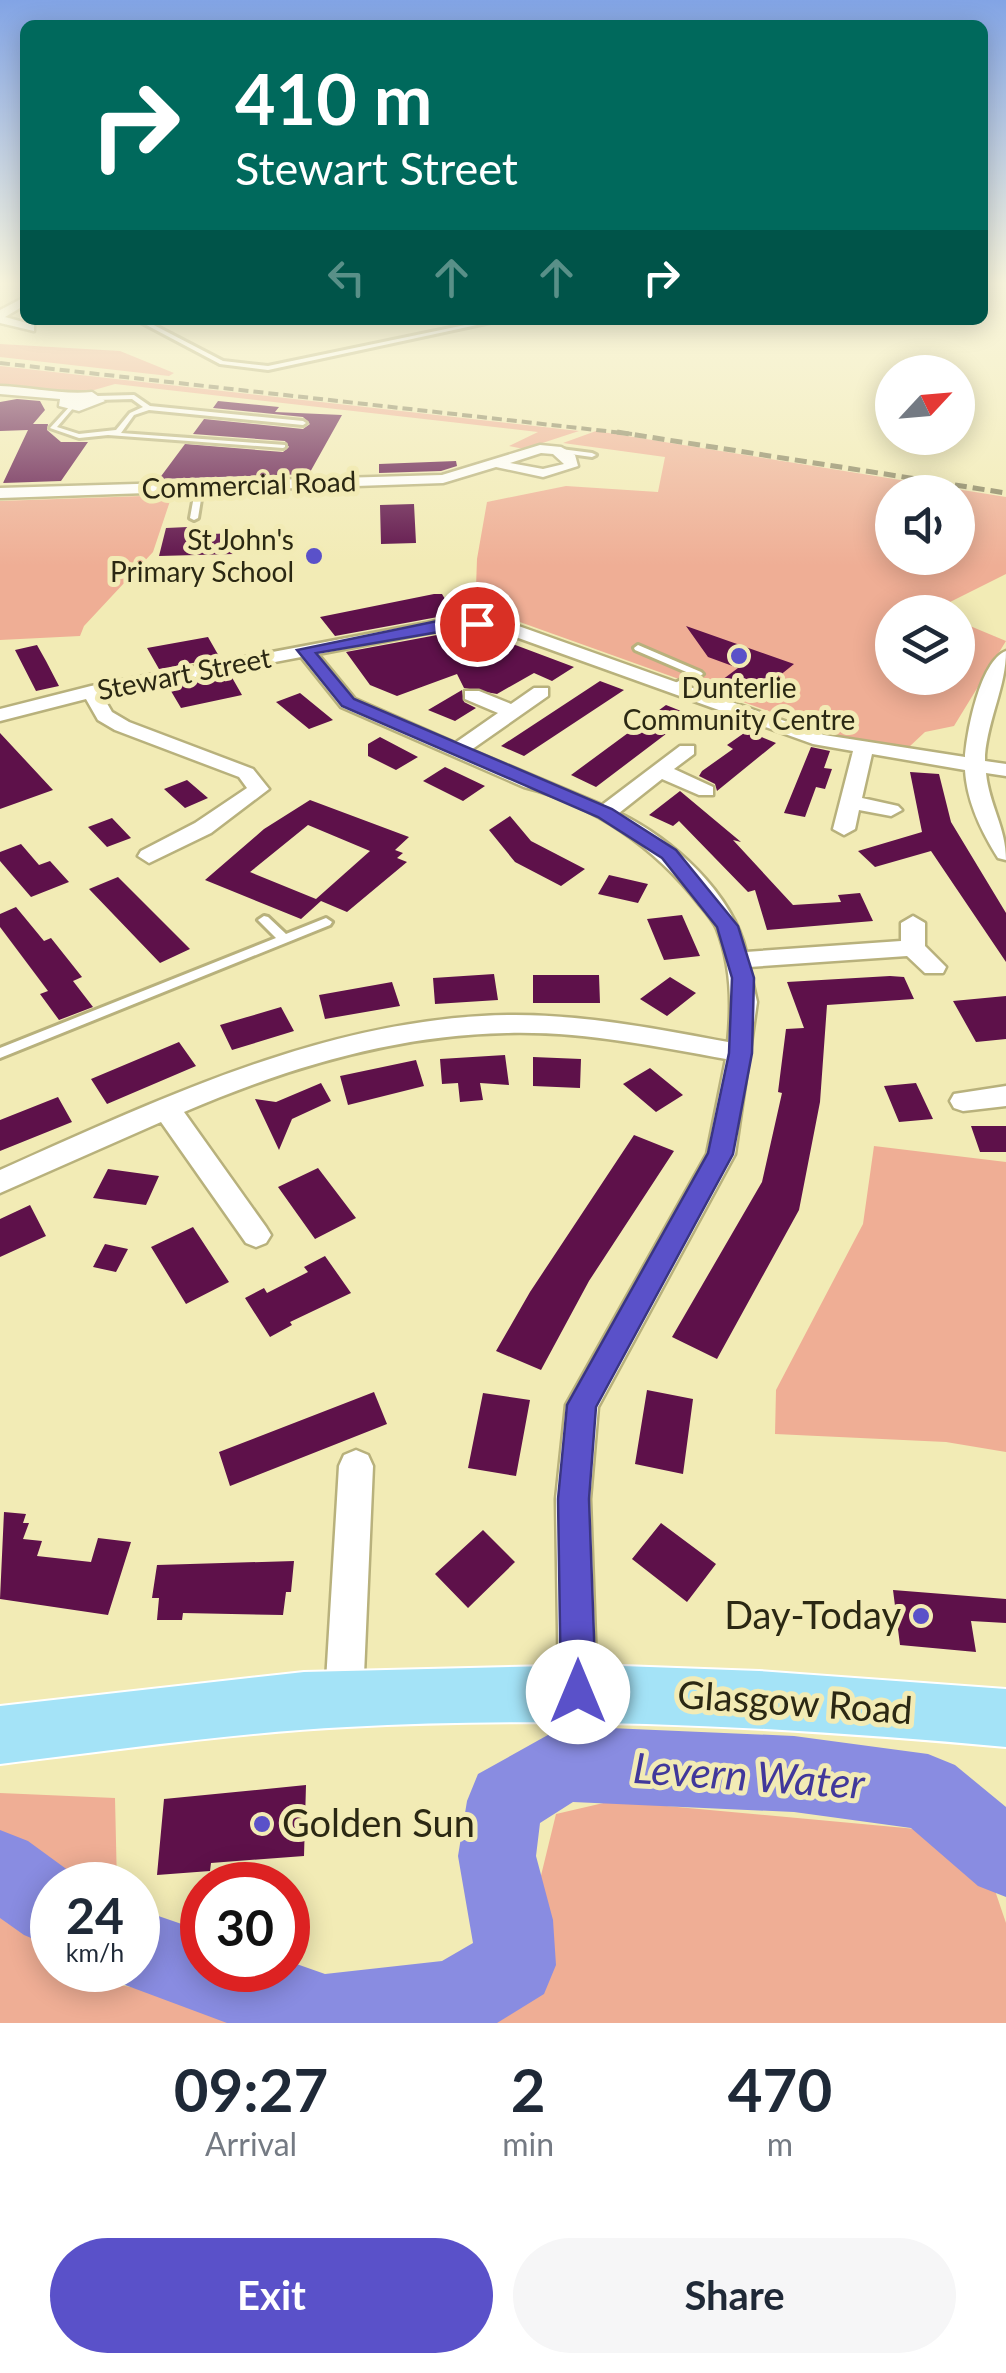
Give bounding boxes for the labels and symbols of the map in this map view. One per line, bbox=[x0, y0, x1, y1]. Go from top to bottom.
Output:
north arrow bbox=[875, 355, 975, 455]
street label: Commercial Road bbox=[141, 463, 357, 505]
place label: St John's Primary School bbox=[110, 522, 294, 588]
marker: St John's Primary School bbox=[303, 545, 325, 567]
pin bbox=[435, 582, 520, 667]
street label: Stewart Street bbox=[94, 640, 273, 707]
marker: Dunterlie Community Centre bbox=[728, 645, 750, 667]
place label: Dunterlie Community Centre bbox=[623, 670, 855, 736]
place label: Day-Today bbox=[724, 1591, 901, 1637]
marker: Day-Today bbox=[910, 1605, 932, 1627]
position arrow bbox=[526, 1640, 630, 1744]
street label: Glasgow Road bbox=[676, 1670, 914, 1732]
water label: Levern Water bbox=[632, 1742, 867, 1808]
place label: Golden Sun bbox=[282, 1799, 475, 1845]
marker: Golden Sun bbox=[251, 1813, 273, 1835]
speed limit sign: 30 bbox=[180, 1862, 310, 1992]

